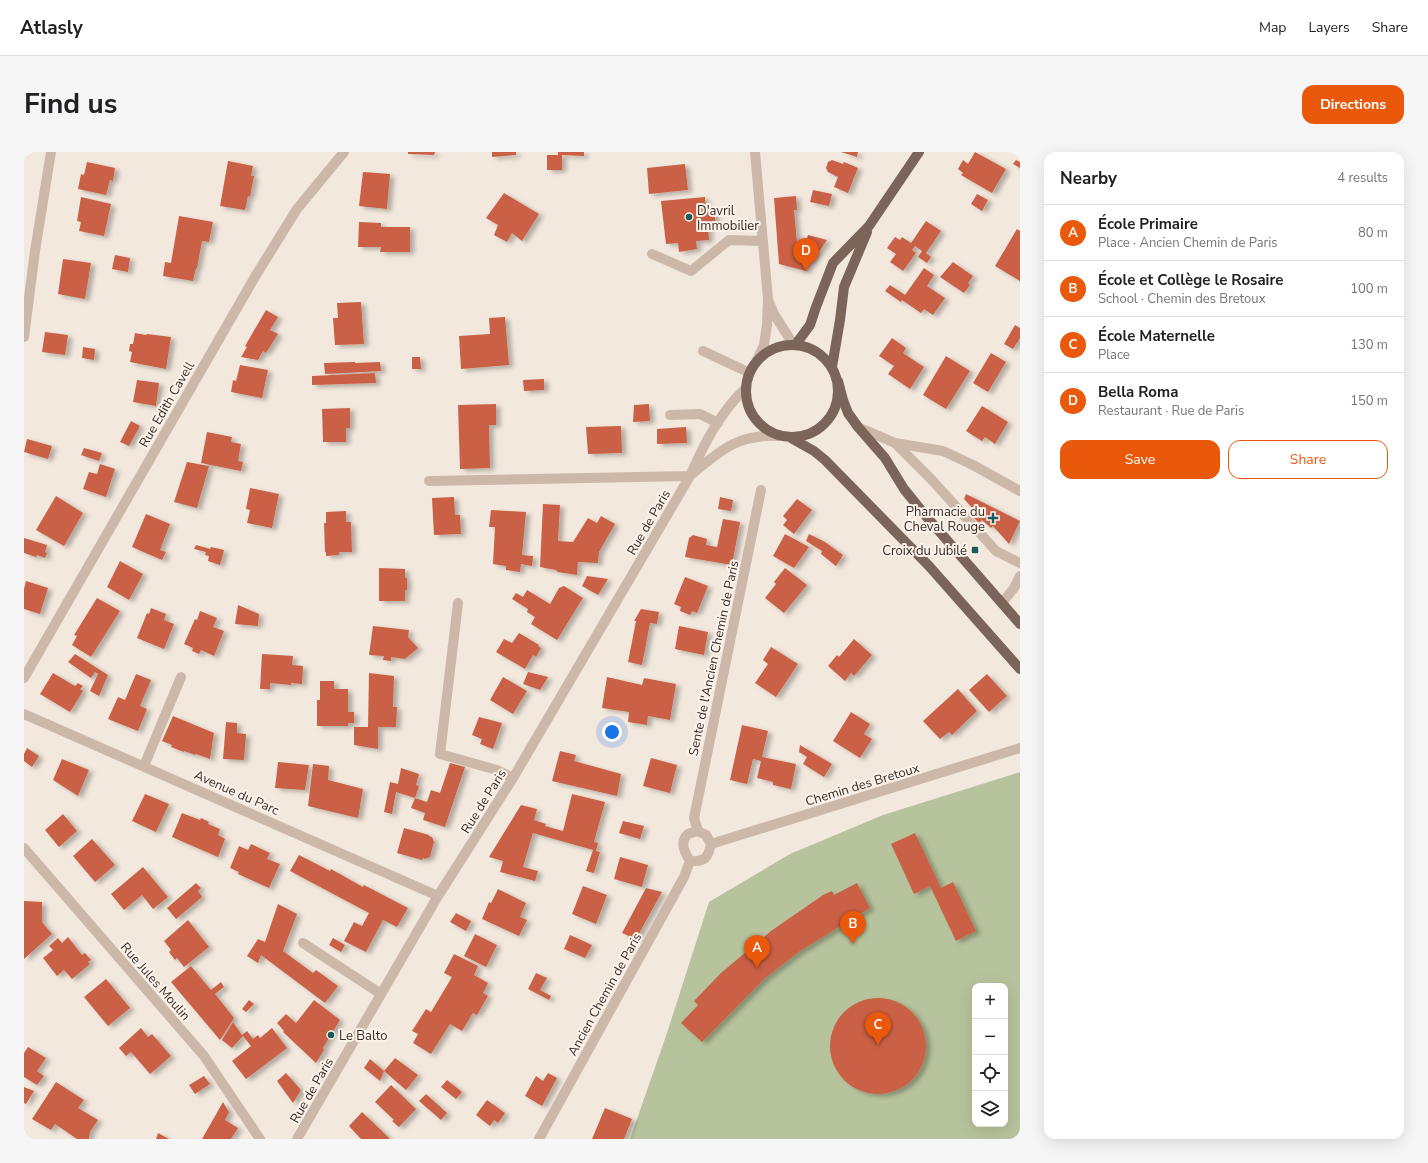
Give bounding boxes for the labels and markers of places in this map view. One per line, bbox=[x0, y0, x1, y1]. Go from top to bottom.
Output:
place label: D'avril Immobilier bbox=[697, 202, 759, 235]
marker: D'avril Immobilier bbox=[684, 212, 694, 222]
pin: D bbox=[793, 238, 819, 271]
place label: Pharmacie du Cheval Rouge bbox=[904, 503, 985, 536]
marker: Pharmacie du Cheval Rouge bbox=[988, 513, 998, 523]
place label: Croix du Jubilé bbox=[882, 542, 967, 560]
marker: Croix du Jubilé bbox=[970, 545, 980, 555]
pin: B bbox=[840, 911, 866, 944]
pin: A bbox=[744, 935, 770, 968]
pin: C bbox=[865, 1012, 891, 1045]
place label: Le Balto bbox=[339, 1027, 387, 1045]
marker: Le Balto bbox=[326, 1030, 336, 1040]

